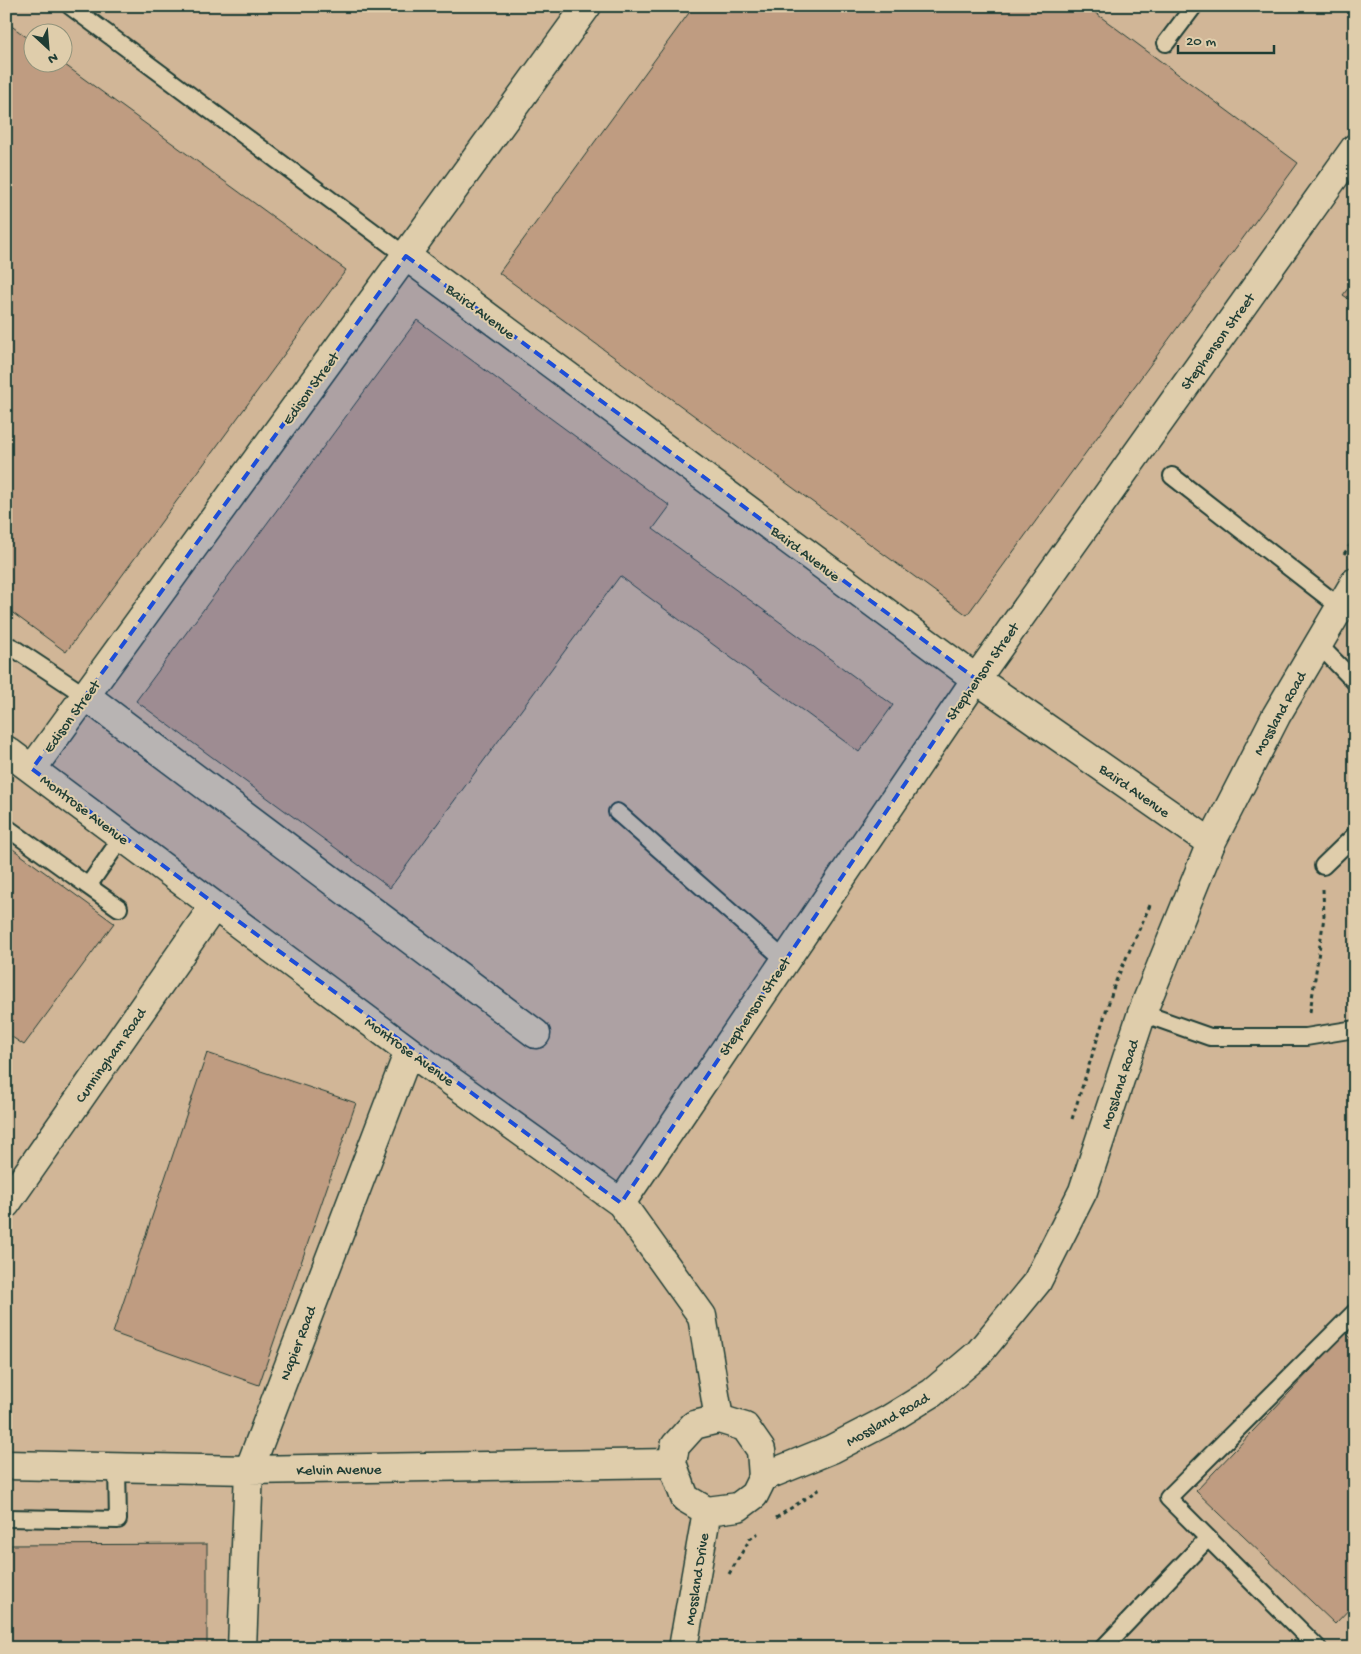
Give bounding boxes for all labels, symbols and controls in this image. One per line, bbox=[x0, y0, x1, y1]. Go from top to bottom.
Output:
north arrow bbox=[22, 22, 72, 72]
scale bar bbox=[1178, 22, 1275, 54]
text: 20 m bbox=[1186, 33, 1216, 51]
text: N bbox=[45, 48, 60, 67]
street label: Baird Avenue bbox=[441, 280, 518, 345]
street label: Stephenson Street bbox=[1178, 289, 1261, 394]
street label: Edison Street bbox=[279, 348, 345, 429]
street label: Baird Avenue bbox=[766, 522, 843, 587]
street label: Stephenson Street bbox=[943, 618, 1025, 724]
street label: Mossland Road bbox=[1250, 668, 1312, 759]
street label: Edison Street bbox=[40, 676, 106, 757]
street label: Baird Avenue bbox=[1094, 760, 1173, 823]
street label: Montrose Avenue bbox=[36, 771, 132, 850]
street label: Stephenson Street bbox=[716, 953, 796, 1060]
street label: Cunningham Road bbox=[72, 1004, 152, 1107]
street label: Montrose Avenue bbox=[360, 1014, 457, 1091]
street label: Mossland Road bbox=[1098, 1036, 1144, 1132]
street label: Napier Road bbox=[276, 1303, 322, 1383]
street label: Mossland Road bbox=[843, 1389, 934, 1452]
street label: Kelvin Avenue bbox=[296, 1461, 382, 1481]
street label: Mossland Drive bbox=[682, 1532, 714, 1627]

